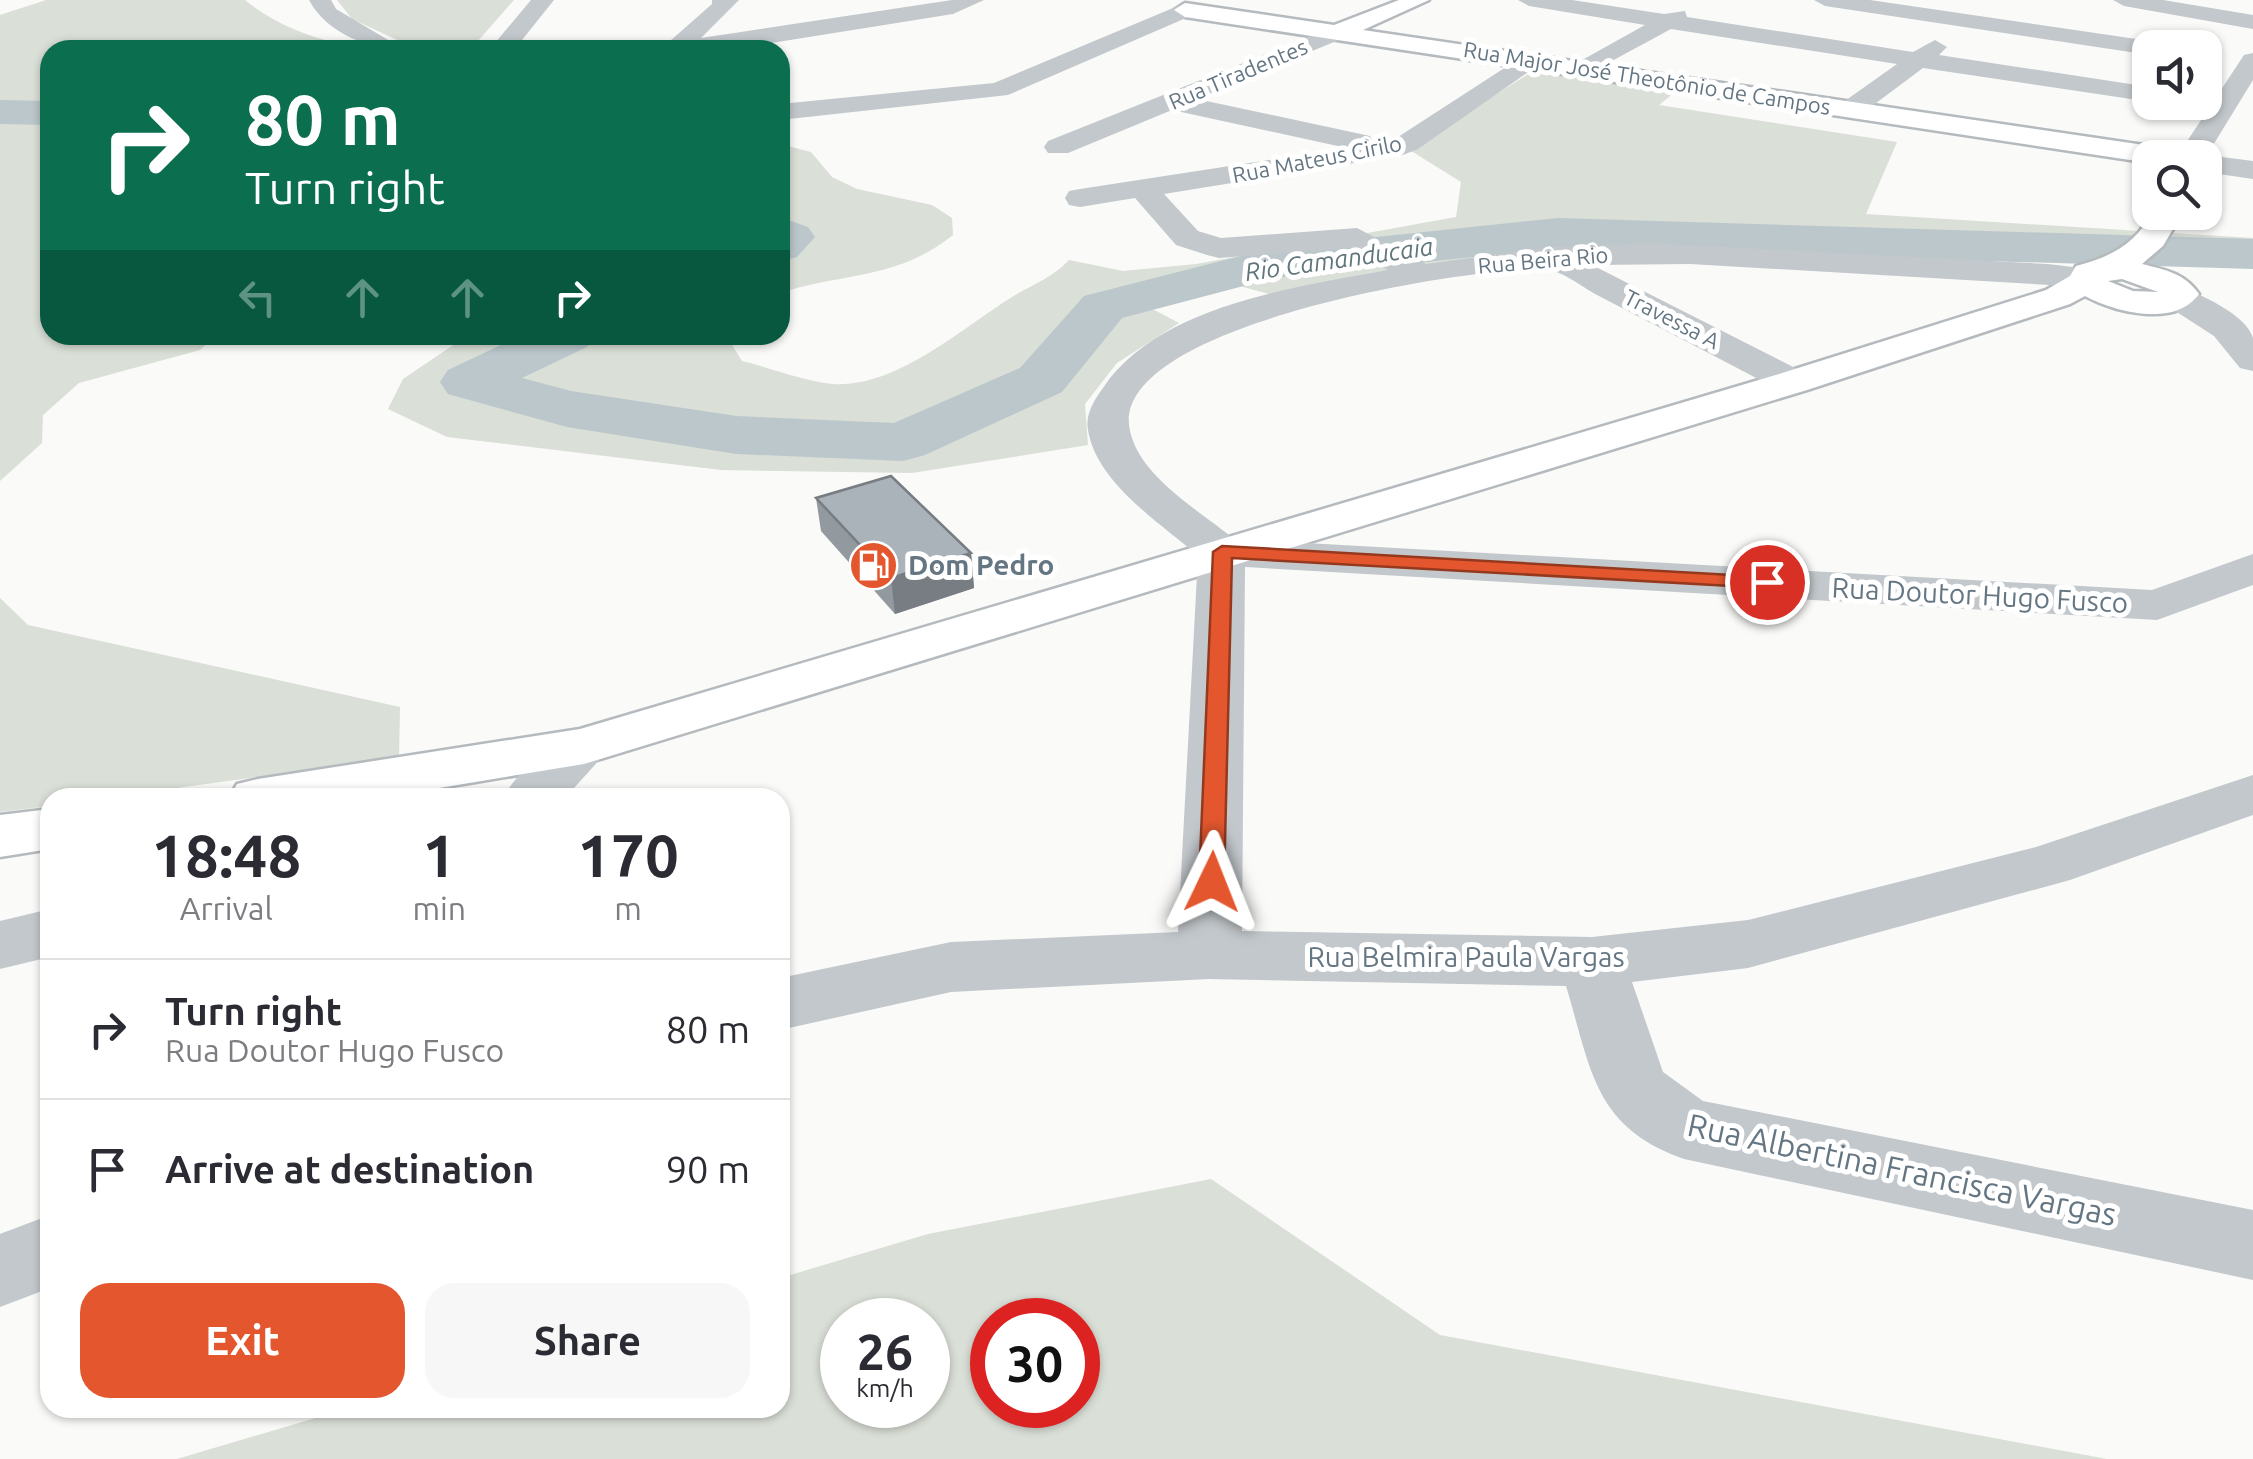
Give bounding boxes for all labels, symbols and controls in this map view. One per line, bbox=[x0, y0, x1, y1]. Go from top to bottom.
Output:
map controls bbox=[2132, 30, 2222, 230]
button: sound bbox=[2132, 30, 2222, 120]
street label: Rua Tiradentes bbox=[1165, 33, 1311, 114]
street label: Rua Major José Theotônio de Campos bbox=[1462, 36, 1832, 119]
icon: right bbox=[80, 80, 210, 210]
text: 80 m bbox=[245, 80, 401, 158]
street label: Rua Mateus Cirilo bbox=[1230, 130, 1404, 187]
button: search bbox=[2132, 140, 2222, 230]
text: Turn right bbox=[245, 162, 445, 213]
water label: Rio Camanducaia bbox=[1243, 232, 1435, 286]
street label: Rua Beira Rio bbox=[1477, 241, 1609, 278]
icon: left bbox=[230, 270, 285, 325]
icon: ahead bbox=[335, 270, 390, 325]
icon: ahead bbox=[440, 270, 495, 325]
icon: right bbox=[545, 270, 600, 325]
street label: Travessa A bbox=[1620, 284, 1725, 354]
fuel station icon: Dom Pedro bbox=[847, 539, 899, 591]
pin bbox=[1725, 540, 1810, 625]
place label: Dom Pedro bbox=[908, 549, 1054, 580]
icon: arrive bbox=[1740, 555, 1795, 610]
street label: Rua Doutor Hugo Fusco bbox=[1831, 571, 2129, 618]
text: 18:48 bbox=[151, 821, 301, 888]
text: 1 bbox=[422, 821, 456, 888]
text: 170 bbox=[577, 821, 679, 888]
position arrow bbox=[1160, 830, 1264, 934]
text: Arrival bbox=[180, 890, 273, 926]
text: min bbox=[412, 890, 466, 926]
text: m bbox=[614, 890, 642, 926]
street label: Rua Belmira Paula Vargas bbox=[1307, 941, 1625, 972]
text: Turn right bbox=[165, 990, 342, 1032]
icon: right bbox=[80, 1002, 135, 1057]
text: 80 m bbox=[666, 1008, 750, 1050]
text: Rua Doutor Hugo Fusco bbox=[165, 1032, 504, 1068]
street label: Rua Albertina Francisca Vargas bbox=[1685, 1106, 2120, 1232]
icon: arrive bbox=[80, 1142, 135, 1197]
text: Arrive at destination bbox=[165, 1148, 534, 1190]
text: 90 m bbox=[666, 1148, 750, 1190]
button: Exit bbox=[80, 1283, 405, 1398]
button: Share bbox=[425, 1283, 750, 1398]
speed limit sign: 30 bbox=[970, 1298, 1100, 1428]
text: 26 bbox=[857, 1323, 913, 1379]
text: km/h bbox=[856, 1374, 914, 1402]

